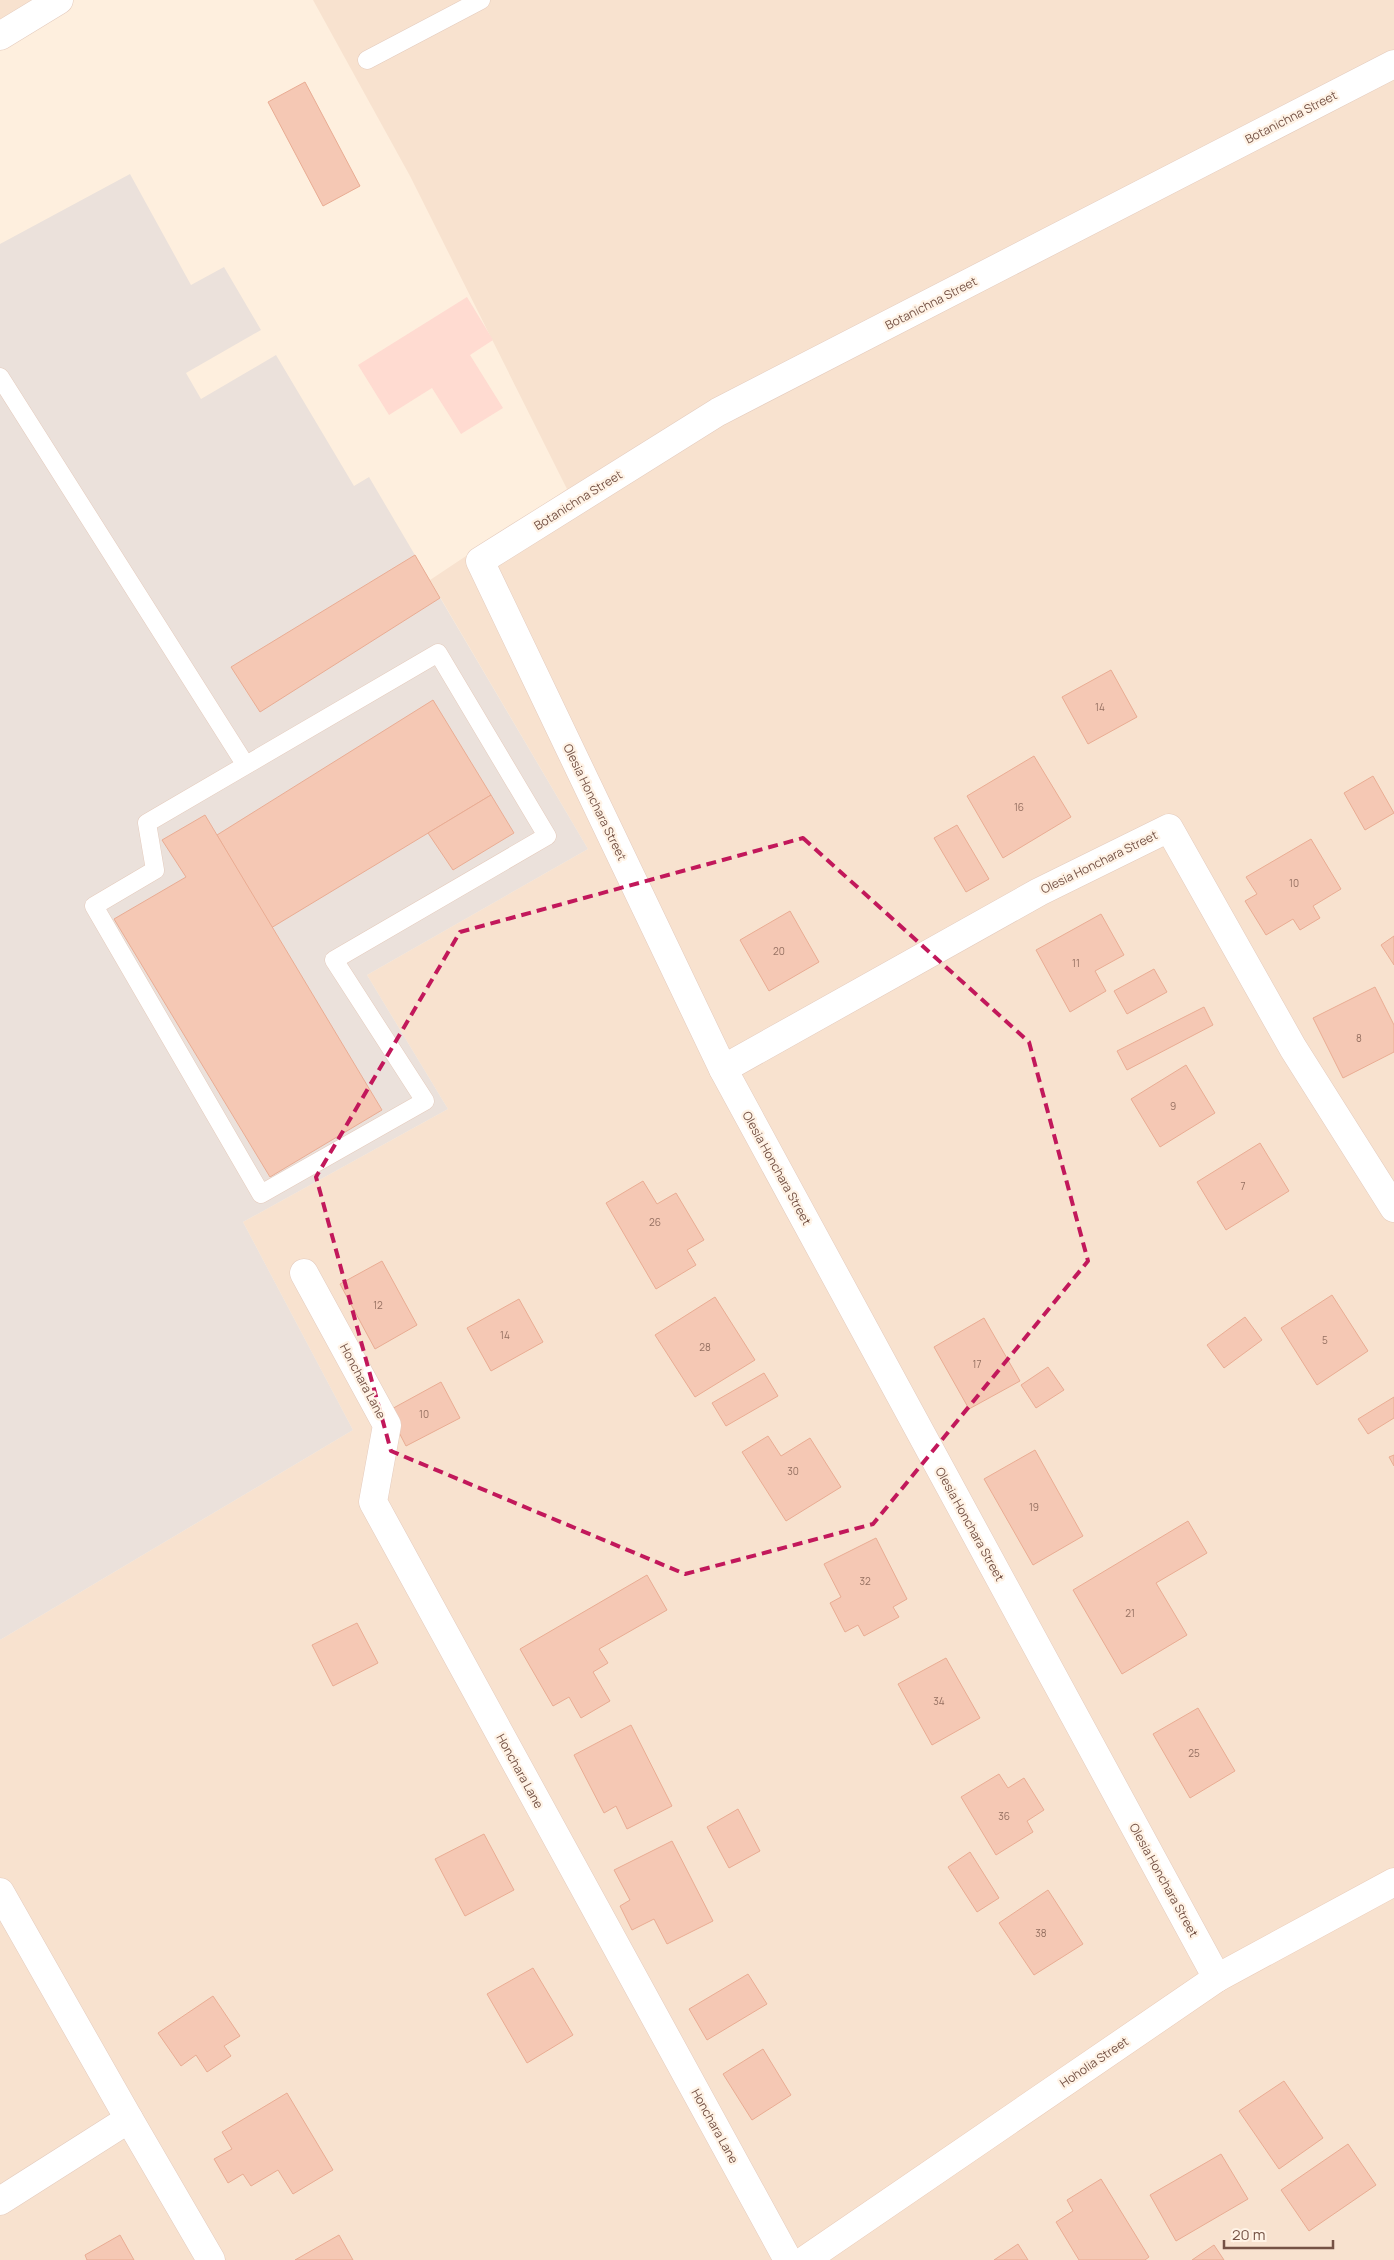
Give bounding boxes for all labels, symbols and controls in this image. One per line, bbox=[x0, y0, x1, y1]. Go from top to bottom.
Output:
street label: Botanichna Street bbox=[1242, 86, 1340, 148]
street label: Botanichna Street bbox=[882, 272, 980, 334]
street label: Botanichna Street bbox=[531, 466, 626, 534]
house number: 14 bbox=[1095, 700, 1105, 714]
street label: Olesia Honchara Street bbox=[559, 741, 631, 863]
house number: 16 bbox=[1014, 800, 1024, 814]
street label: Olesia Honchara Street bbox=[1038, 826, 1160, 898]
house number: 10 bbox=[1289, 876, 1299, 890]
house number: 20 bbox=[773, 944, 785, 958]
house number: 11 bbox=[1072, 956, 1080, 970]
house number: 8 bbox=[1356, 1031, 1362, 1045]
house number: 9 bbox=[1170, 1099, 1176, 1113]
street label: Olesia Honchara Street bbox=[739, 1108, 816, 1228]
house number: 7 bbox=[1240, 1179, 1246, 1193]
house number: 26 bbox=[649, 1215, 661, 1229]
house number: 12 bbox=[373, 1298, 383, 1312]
house number: 14 bbox=[500, 1328, 510, 1342]
house number: 5 bbox=[1322, 1333, 1328, 1347]
street label: Honchara Lane bbox=[336, 1340, 390, 1422]
house number: 28 bbox=[699, 1340, 711, 1354]
house number: 17 bbox=[973, 1357, 981, 1371]
house number: 10 bbox=[419, 1407, 429, 1421]
house number: 30 bbox=[787, 1464, 799, 1478]
street label: Olesia Honchara Street bbox=[932, 1464, 1009, 1584]
house number: 19 bbox=[1029, 1500, 1039, 1514]
house number: 32 bbox=[859, 1574, 871, 1588]
house number: 21 bbox=[1125, 1606, 1135, 1620]
house number: 34 bbox=[933, 1694, 945, 1708]
street label: Honchara Lane bbox=[492, 1731, 548, 1811]
house number: 25 bbox=[1188, 1746, 1200, 1760]
house number: 36 bbox=[998, 1809, 1010, 1823]
street label: Olesia Honchara Street bbox=[1126, 1820, 1203, 1940]
house number: 38 bbox=[1035, 1926, 1047, 1940]
street label: Hoholia Street bbox=[1056, 2033, 1132, 2091]
street label: Honchara Lane bbox=[687, 2086, 743, 2166]
scale bar bbox=[1224, 2218, 1333, 2250]
text: 20 m bbox=[1232, 2224, 1265, 2245]

